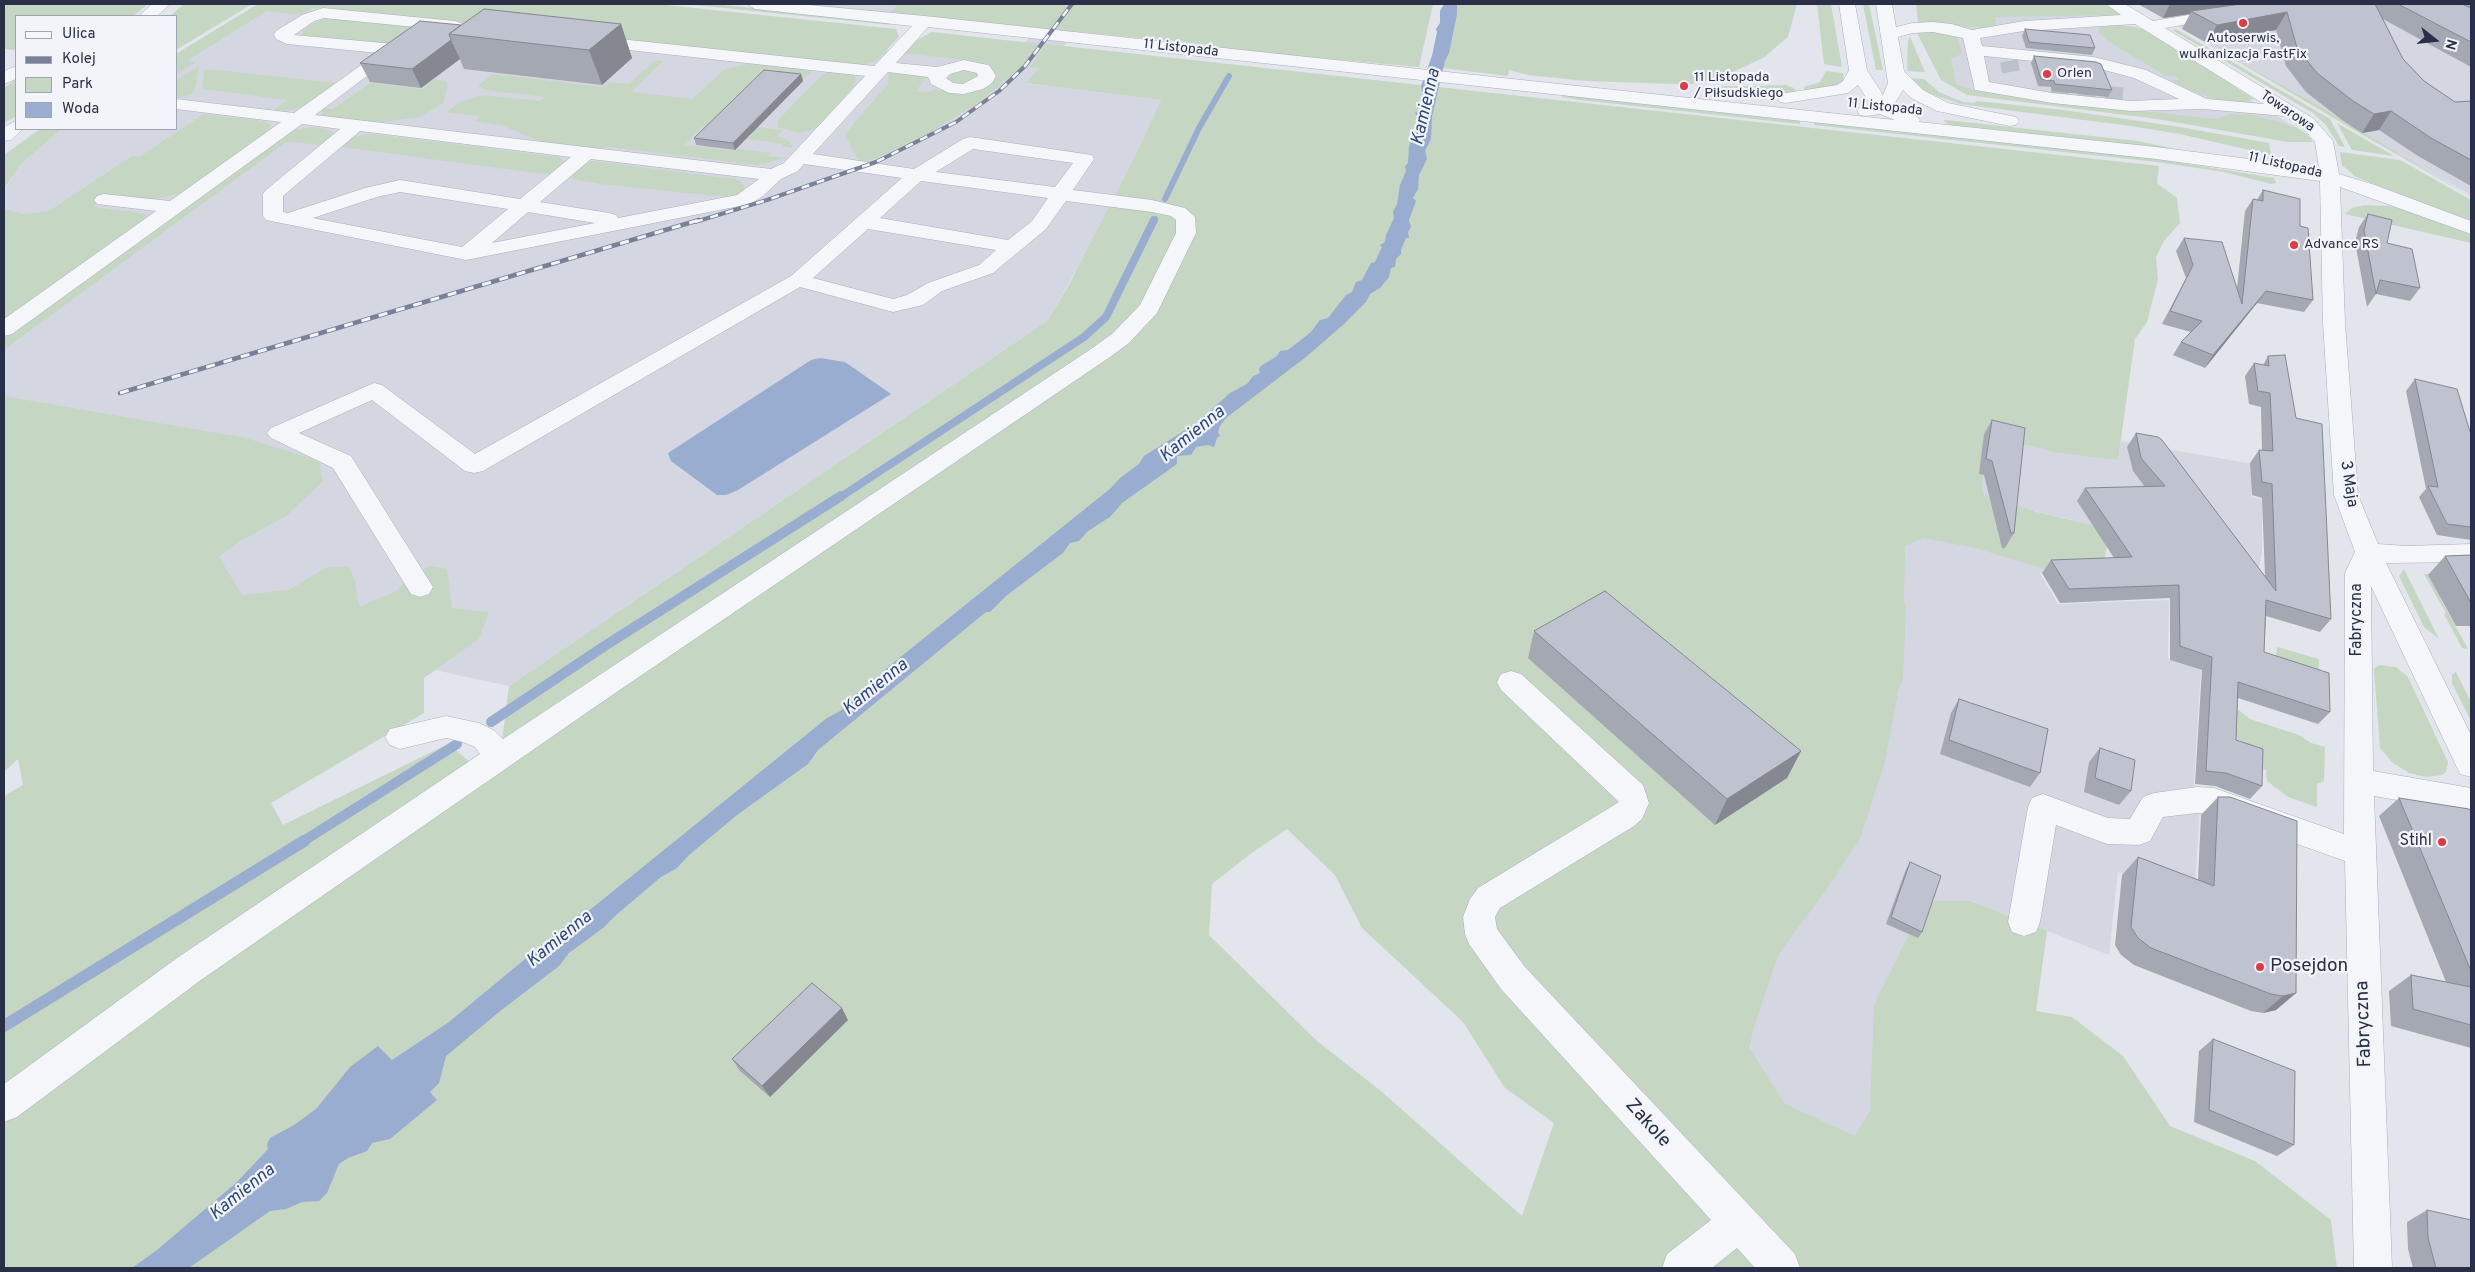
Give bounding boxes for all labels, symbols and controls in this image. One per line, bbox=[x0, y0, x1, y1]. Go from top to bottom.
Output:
legend bbox=[15, 15, 178, 130]
north arrow bbox=[2410, 15, 2460, 65]
marker: Autoserwis, wulkanizacja FastFix bbox=[2237, 17, 2249, 29]
text: Ulica bbox=[62, 25, 95, 44]
place label: Autoserwis, wulkanizacja FastFix bbox=[2179, 31, 2307, 64]
street label: 11 Listopada bbox=[1143, 37, 1219, 61]
text: N bbox=[2440, 37, 2459, 51]
text: Kolej bbox=[62, 50, 96, 69]
place label: Orlen bbox=[2057, 66, 2092, 82]
water label: Kamienna bbox=[1408, 67, 1446, 147]
marker: Orlen bbox=[2041, 68, 2053, 80]
place label: 11 Listopada / Piłsudskiego bbox=[1694, 70, 1783, 102]
text: Park bbox=[62, 75, 93, 94]
marker: 11 Listopada / Piłsudskiego bbox=[1678, 80, 1690, 92]
street label: Towarowa bbox=[2257, 88, 2317, 136]
street label: 11 Listopada bbox=[1847, 96, 1923, 120]
text: Woda bbox=[62, 100, 99, 119]
street label: 11 Listopada bbox=[2246, 149, 2324, 183]
place label: Advance RS bbox=[2304, 237, 2379, 253]
marker: Advance RS bbox=[2288, 239, 2300, 251]
water label: Kamienna bbox=[1156, 402, 1230, 468]
street label: 3 Maja bbox=[2335, 459, 2361, 509]
street label: Fabryczna bbox=[2348, 583, 2368, 657]
water label: Kamienna bbox=[839, 655, 913, 721]
place label: Stihl bbox=[2400, 832, 2432, 852]
marker: Stihl bbox=[2436, 836, 2448, 848]
water label: Kamienna bbox=[523, 907, 597, 973]
place label: Posejdon bbox=[2270, 956, 2348, 978]
marker: Posejdon bbox=[2254, 961, 2266, 973]
street label: Fabryczna bbox=[2352, 980, 2378, 1068]
street label: Zakole bbox=[1619, 1095, 1675, 1153]
water label: Kamienna bbox=[206, 1160, 280, 1226]

